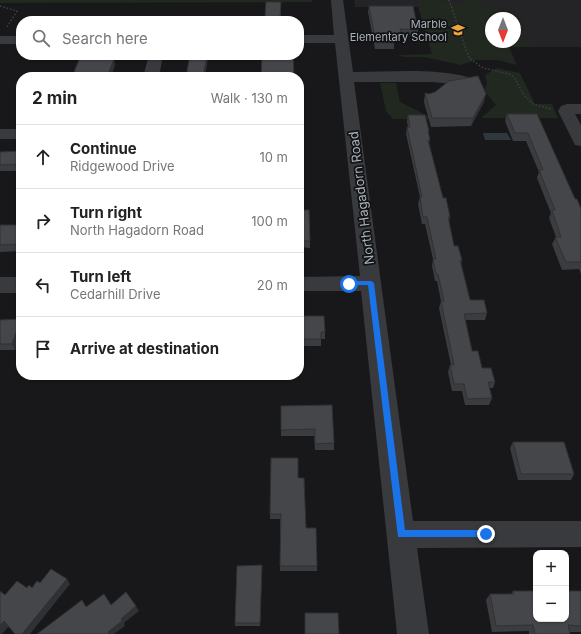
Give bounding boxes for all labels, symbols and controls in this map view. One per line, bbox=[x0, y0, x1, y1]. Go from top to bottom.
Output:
north arrow bbox=[485, 12, 521, 48]
search box bbox=[16, 16, 304, 60]
place label: Marble Elementary School bbox=[350, 17, 447, 44]
school or university icon: Marble Elementary School bbox=[450, 22, 466, 38]
icon: search bbox=[30, 27, 52, 49]
text: Search here bbox=[62, 29, 148, 48]
text: 2 min bbox=[32, 88, 77, 108]
text: Walk · 130 m bbox=[211, 90, 288, 106]
street label: North Hagadorn Road bbox=[345, 130, 377, 266]
text: Continue bbox=[70, 139, 137, 158]
icon: ahead bbox=[32, 146, 54, 168]
text: 10 m bbox=[259, 149, 288, 165]
text: Ridgewood Drive bbox=[70, 158, 175, 174]
text: Turn right bbox=[70, 203, 142, 222]
icon: right bbox=[32, 210, 54, 232]
text: 100 m bbox=[251, 213, 288, 229]
text: North Hagadorn Road bbox=[70, 222, 204, 238]
text: Turn left bbox=[70, 267, 131, 286]
icon: left bbox=[32, 274, 54, 296]
route start bbox=[340, 275, 358, 293]
text: 20 m bbox=[257, 277, 288, 293]
text: Cedarhill Drive bbox=[70, 286, 160, 302]
icon: arrive bbox=[32, 338, 54, 360]
text: Arrive at destination bbox=[70, 339, 219, 358]
route end bbox=[477, 525, 495, 543]
map controls bbox=[533, 550, 569, 622]
button: + bbox=[533, 550, 569, 586]
button: − bbox=[533, 586, 569, 622]

